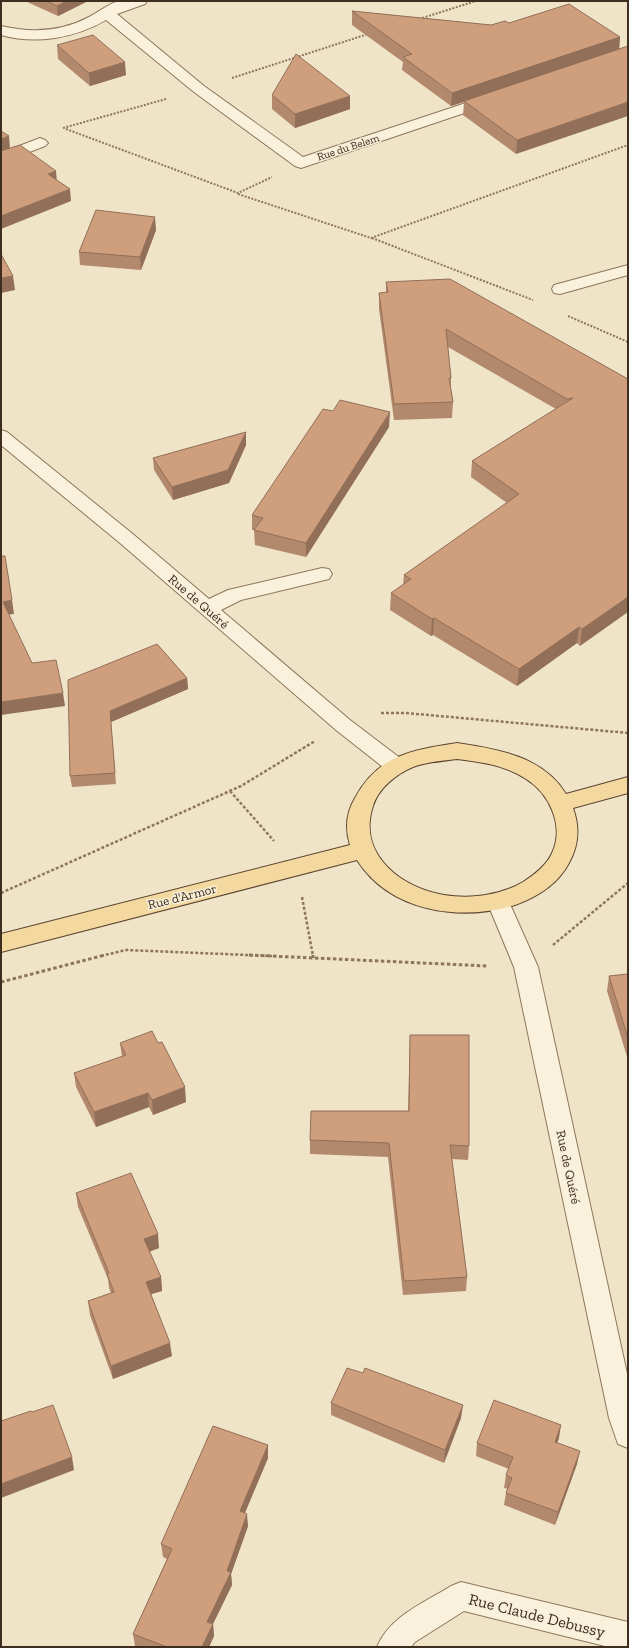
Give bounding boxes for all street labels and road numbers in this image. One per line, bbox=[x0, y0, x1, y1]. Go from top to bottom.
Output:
street label: Rue du Belem bbox=[315, 131, 381, 164]
street label: Rue de Quéré bbox=[165, 571, 232, 632]
street label: Rue d'Armor bbox=[146, 881, 218, 912]
street label: Rue de Quéré bbox=[553, 1129, 584, 1205]
street label: Rue Claude Debussy bbox=[467, 1589, 608, 1642]

